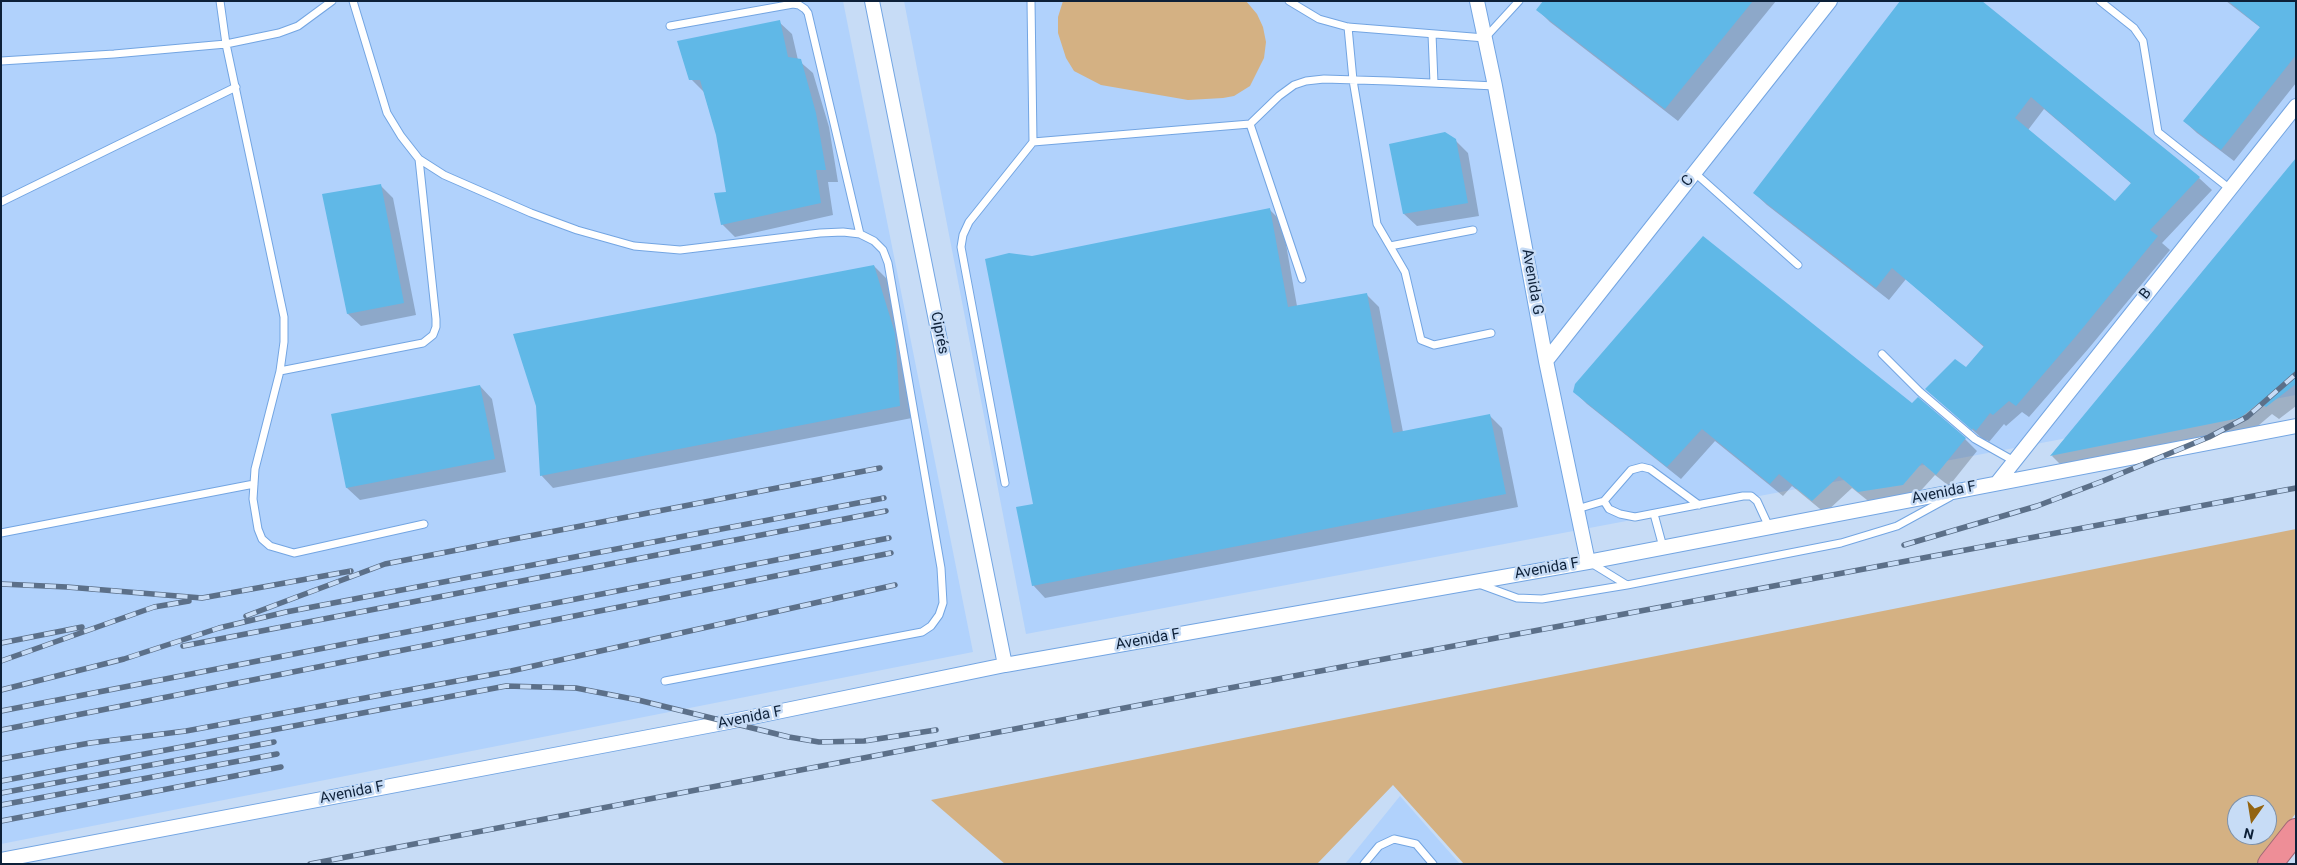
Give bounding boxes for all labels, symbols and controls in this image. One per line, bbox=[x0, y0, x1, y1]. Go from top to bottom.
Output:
street label: C bbox=[1678, 172, 1698, 190]
street label: Avenida G bbox=[1517, 247, 1547, 317]
street label: B bbox=[2136, 285, 2156, 303]
street label: Ciprés bbox=[926, 310, 952, 356]
street label: Avenida F bbox=[1910, 478, 1978, 508]
street label: Avenida F bbox=[1513, 554, 1581, 584]
street label: Avenida F bbox=[1114, 625, 1182, 655]
street label: Avenida F bbox=[716, 703, 784, 733]
street label: Avenida F bbox=[318, 778, 386, 808]
north arrow bbox=[2227, 795, 2277, 845]
text: N bbox=[2242, 825, 2255, 843]

